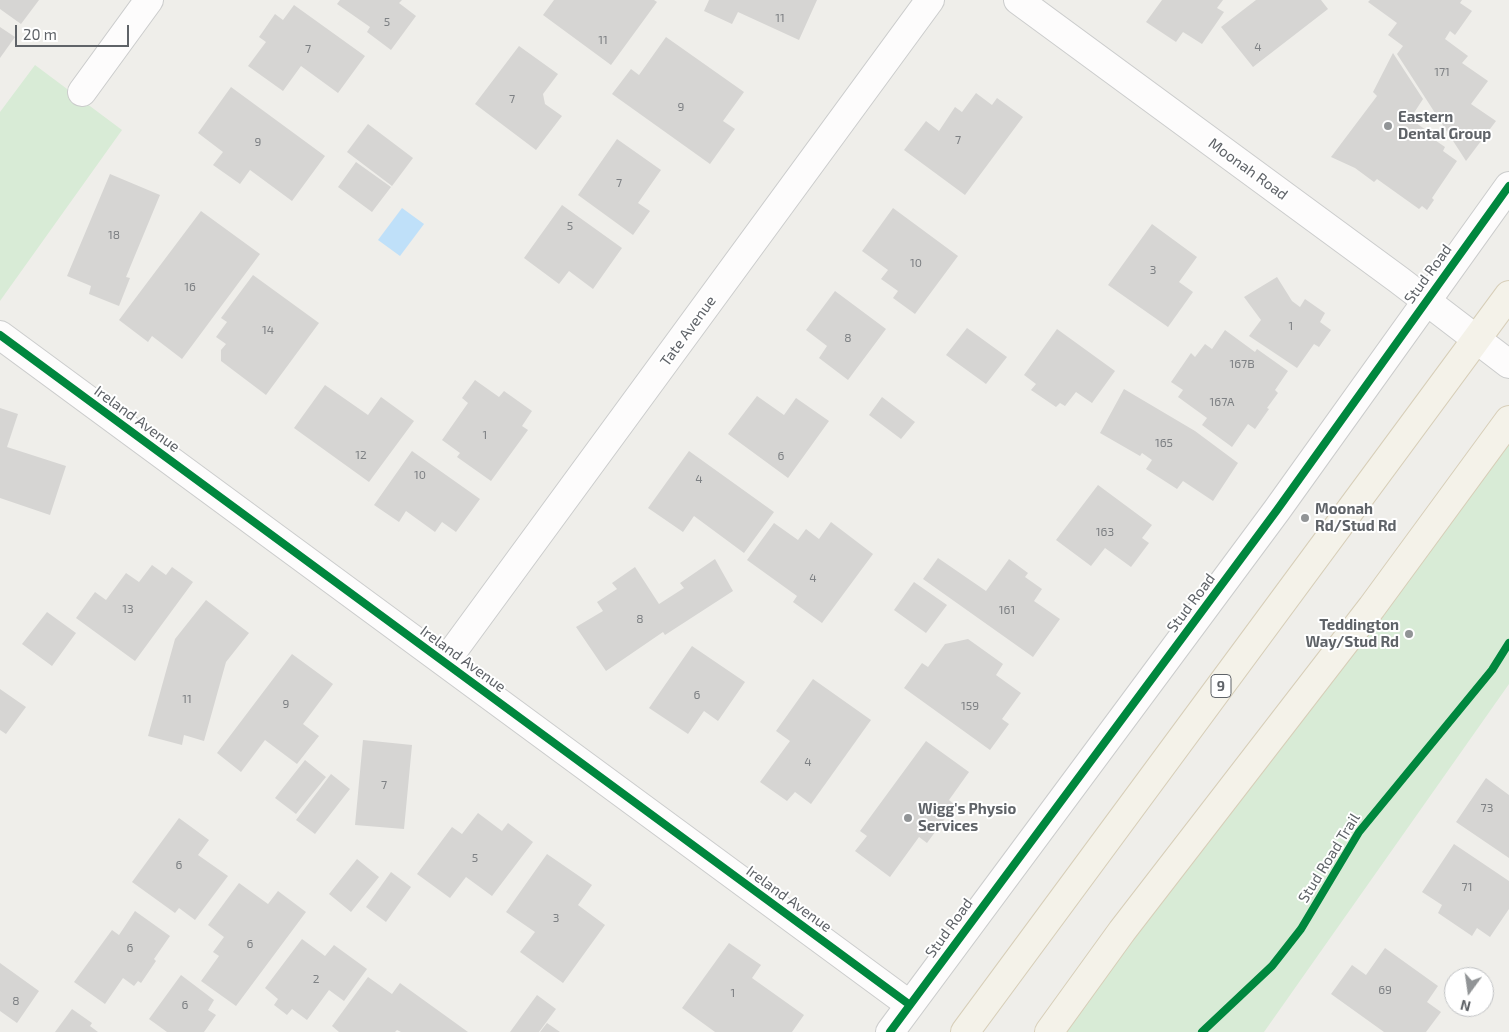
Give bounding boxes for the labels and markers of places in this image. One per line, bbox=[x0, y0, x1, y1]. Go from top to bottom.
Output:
place label: Eastern Dental Group bbox=[1398, 108, 1491, 143]
marker: Eastern Dental Group bbox=[1382, 120, 1394, 132]
place label: Moonah Rd/Stud Rd bbox=[1315, 500, 1397, 535]
marker: Moonah Rd/Stud Rd bbox=[1299, 512, 1311, 524]
place label: Teddington Way/Stud Rd bbox=[1305, 616, 1399, 651]
marker: Teddington Way/Stud Rd bbox=[1403, 628, 1415, 640]
place label: Wigg's Physio Services bbox=[918, 800, 1016, 835]
marker: Wigg's Physio Services bbox=[902, 812, 914, 824]

